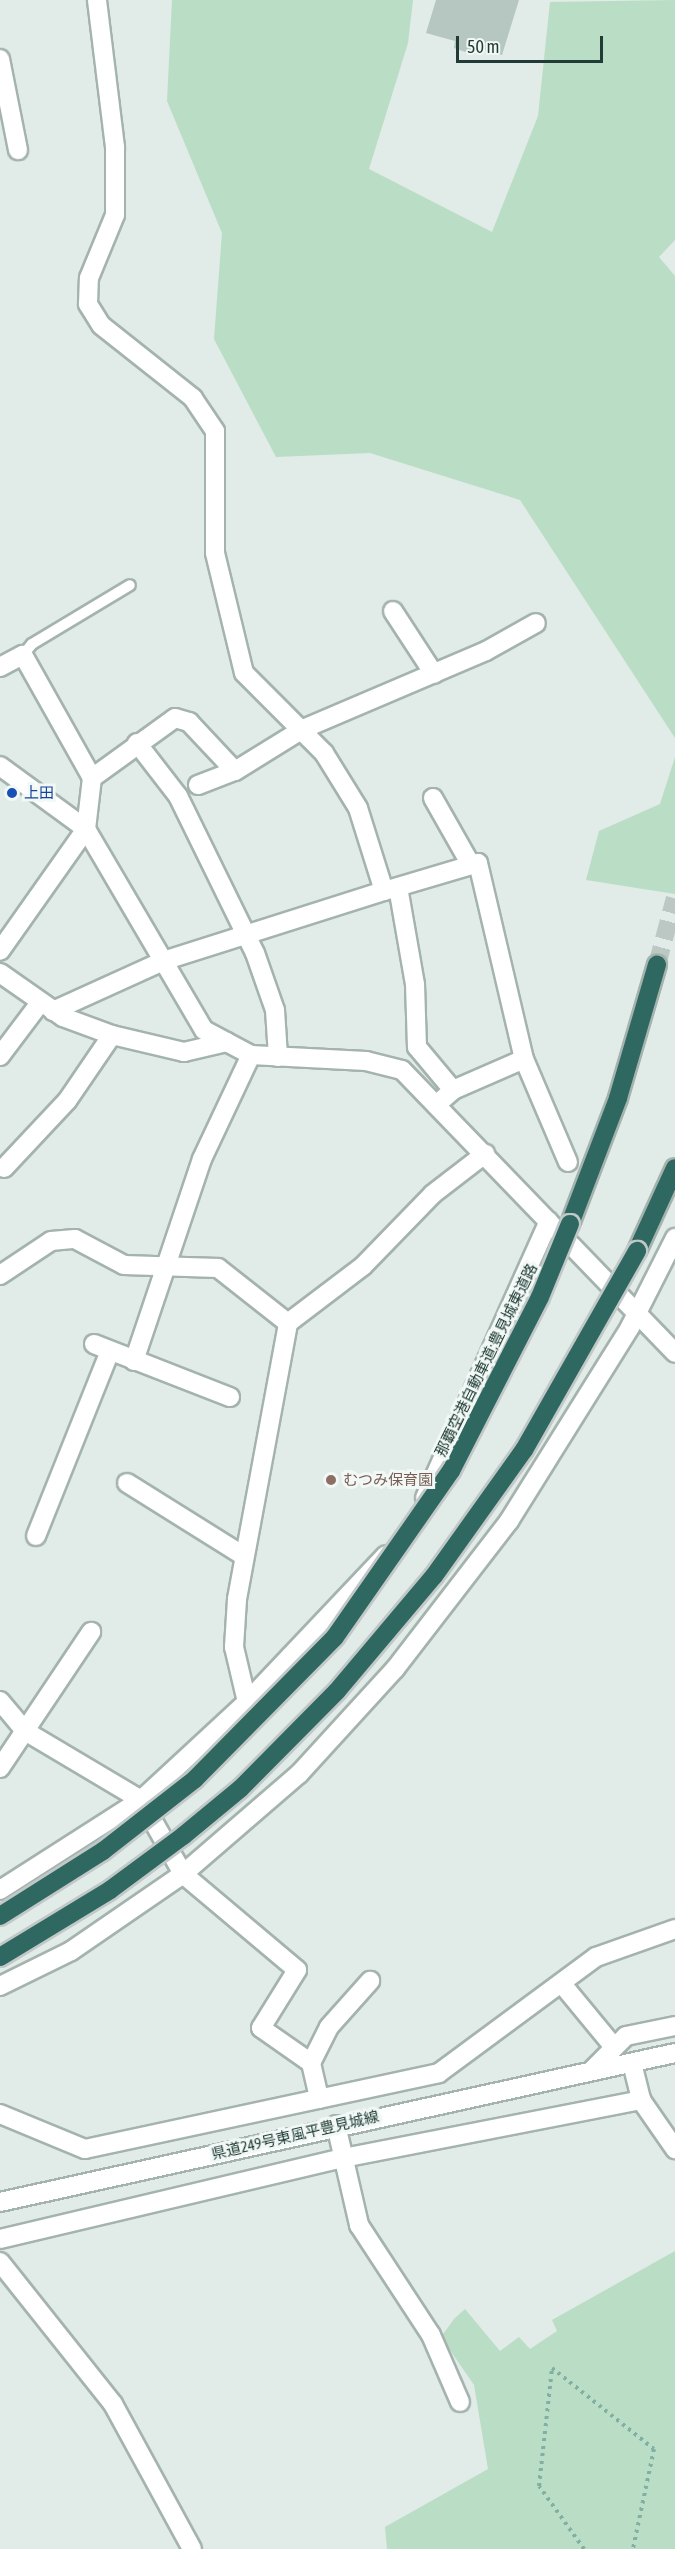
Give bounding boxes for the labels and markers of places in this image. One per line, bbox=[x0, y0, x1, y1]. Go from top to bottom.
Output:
place label: 上田 bbox=[24, 784, 54, 802]
marker: 上田 bbox=[5, 786, 19, 800]
place label: むつみ保育園 bbox=[343, 1471, 433, 1489]
marker: むつみ保育園 bbox=[324, 1473, 338, 1487]

